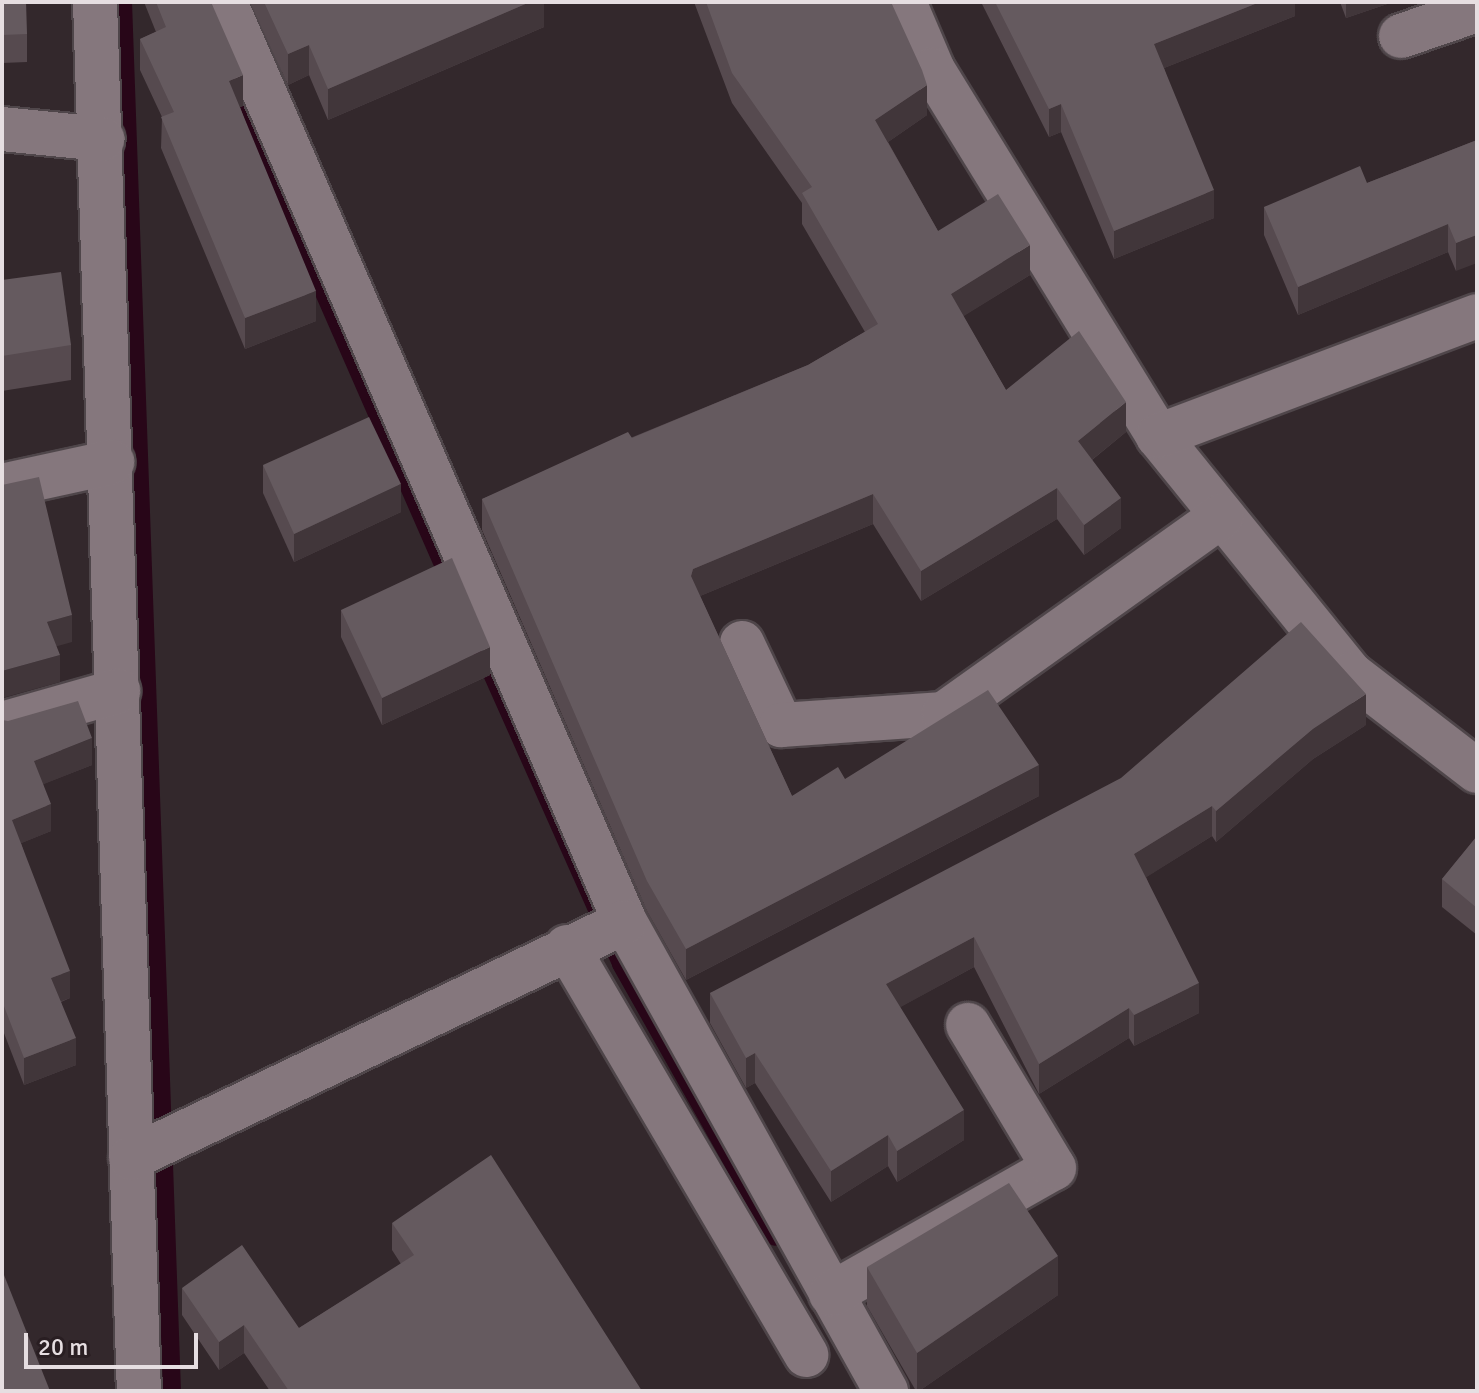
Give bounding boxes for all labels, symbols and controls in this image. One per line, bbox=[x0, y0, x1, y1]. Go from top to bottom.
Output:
scale bar bbox=[28, 1317, 202, 1367]
text: 20 m bbox=[38, 1332, 88, 1362]

